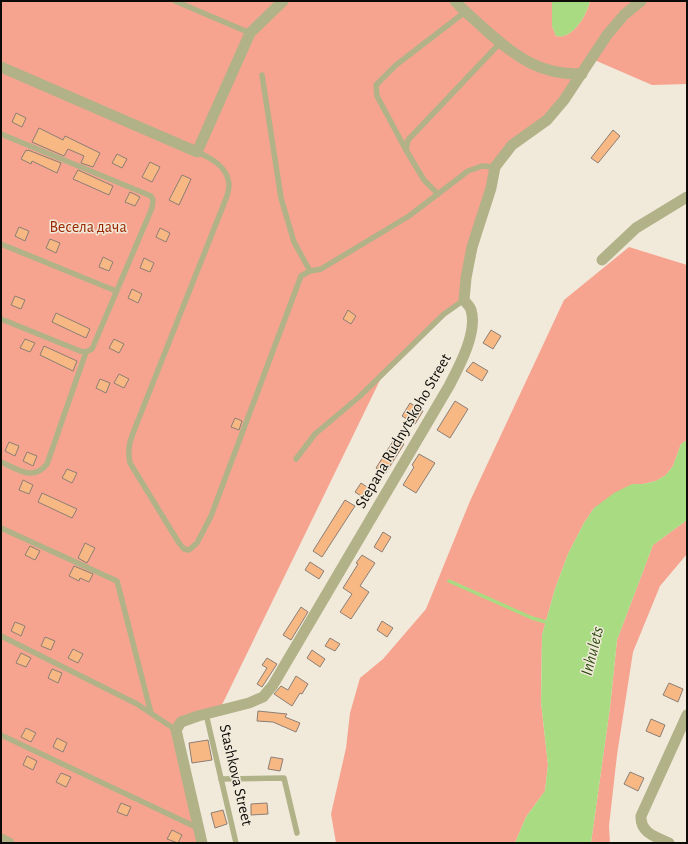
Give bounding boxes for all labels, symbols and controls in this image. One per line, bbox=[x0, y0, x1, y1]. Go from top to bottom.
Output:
park label: Весела дача bbox=[49, 219, 127, 235]
street label: Stepana Rudnytskoho Street bbox=[352, 351, 455, 512]
water label: Inhulets bbox=[578, 624, 606, 677]
street label: Stashkova Street bbox=[217, 723, 255, 827]

